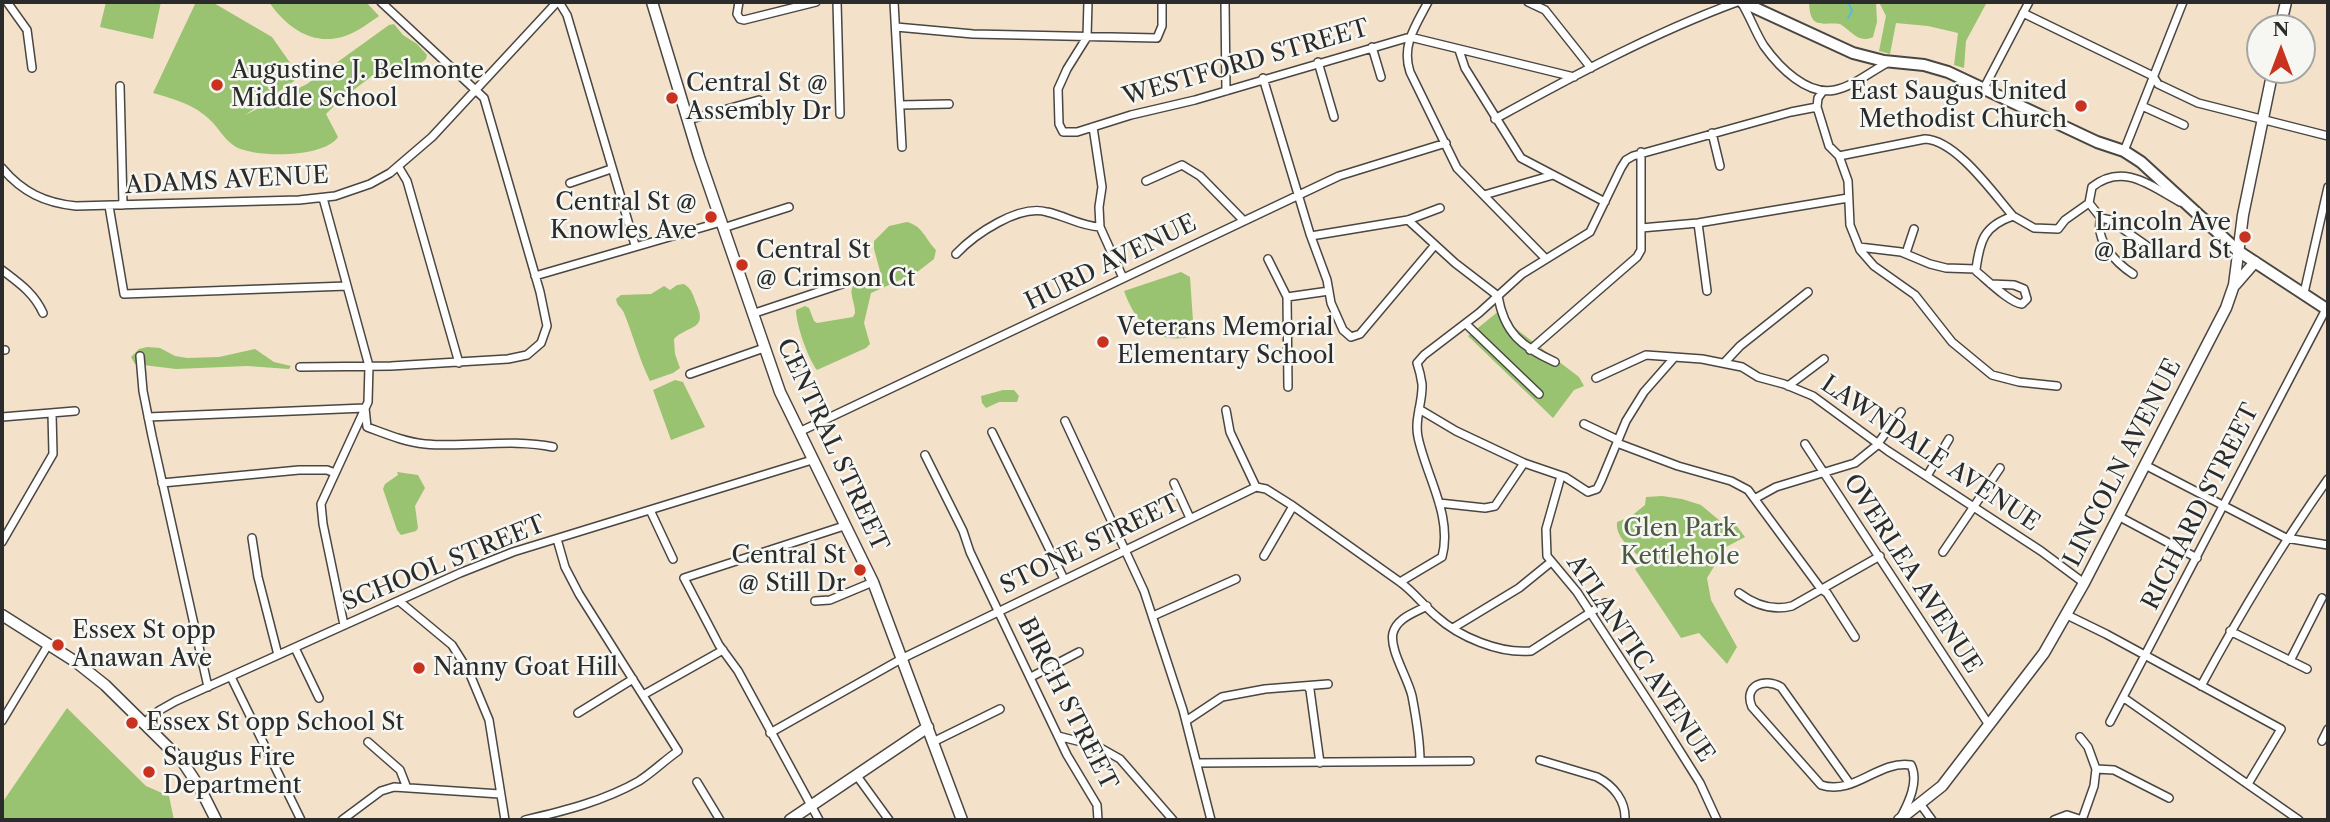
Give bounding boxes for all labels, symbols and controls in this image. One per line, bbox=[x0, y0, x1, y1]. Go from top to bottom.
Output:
street label: WESTFORD STREET bbox=[1120, 14, 1372, 112]
north arrow bbox=[2246, 14, 2316, 84]
text: N bbox=[2273, 18, 2289, 41]
place label: Augustine J. Belmonte Middle School bbox=[231, 57, 484, 113]
place label: Central St @ Assembly Dr bbox=[686, 70, 831, 126]
marker: Augustine J. Belmonte Middle School bbox=[209, 77, 225, 93]
place label: East Saugus United Methodist Church bbox=[1850, 78, 2067, 134]
marker: Central St @ Assembly Dr bbox=[664, 90, 680, 106]
marker: East Saugus United Methodist Church bbox=[2073, 98, 2089, 114]
street label: ADAMS AVENUE bbox=[124, 161, 330, 201]
place label: Central St @ Knowles Ave bbox=[550, 189, 697, 245]
marker: Central St @ Knowles Ave bbox=[703, 209, 719, 225]
street label: HURD AVENUE bbox=[1021, 209, 1201, 317]
place label: Lincoln Ave @ Ballard St bbox=[2094, 209, 2231, 265]
marker: Lincoln Ave @ Ballard St bbox=[2237, 229, 2253, 245]
place label: Central St @ Crimson Ct bbox=[756, 237, 915, 293]
marker: Central St @ Crimson Ct bbox=[734, 257, 750, 273]
place label: Veterans Memorial Elementary School bbox=[1117, 314, 1334, 370]
street label: CENTRAL STREET bbox=[770, 334, 894, 556]
marker: Veterans Memorial Elementary School bbox=[1095, 334, 1111, 350]
street label: LINCOLN AVENUE bbox=[2058, 354, 2188, 572]
street label: LAWNDALE AVENUE bbox=[1815, 370, 2045, 538]
street label: RICHARD STREET bbox=[2137, 399, 2265, 615]
street label: OVERLEA AVENUE bbox=[1837, 469, 1987, 679]
street label: STONE STREET bbox=[996, 489, 1184, 601]
street label: SCHOOL STREET bbox=[339, 510, 549, 618]
park label: Glen Park Kettlehole bbox=[1620, 515, 1740, 571]
place label: Central St @ Still Dr bbox=[732, 542, 846, 598]
street label: ATLANTIC AVENUE bbox=[1560, 550, 1720, 768]
marker: Central St @ Still Dr bbox=[852, 562, 868, 578]
street label: BIRCH STREET bbox=[1011, 613, 1123, 795]
place label: Essex St opp Anawan Ave bbox=[72, 617, 216, 673]
marker: Essex St opp Anawan Ave bbox=[50, 637, 66, 653]
place label: Nanny Goat Hill bbox=[433, 654, 618, 682]
marker: Nanny Goat Hill bbox=[411, 660, 427, 676]
place label: Essex St opp School St bbox=[146, 709, 404, 737]
marker: Essex St opp School St bbox=[124, 715, 140, 731]
place label: Saugus Fire Department bbox=[163, 744, 301, 800]
marker: Saugus Fire Department bbox=[141, 764, 157, 780]

